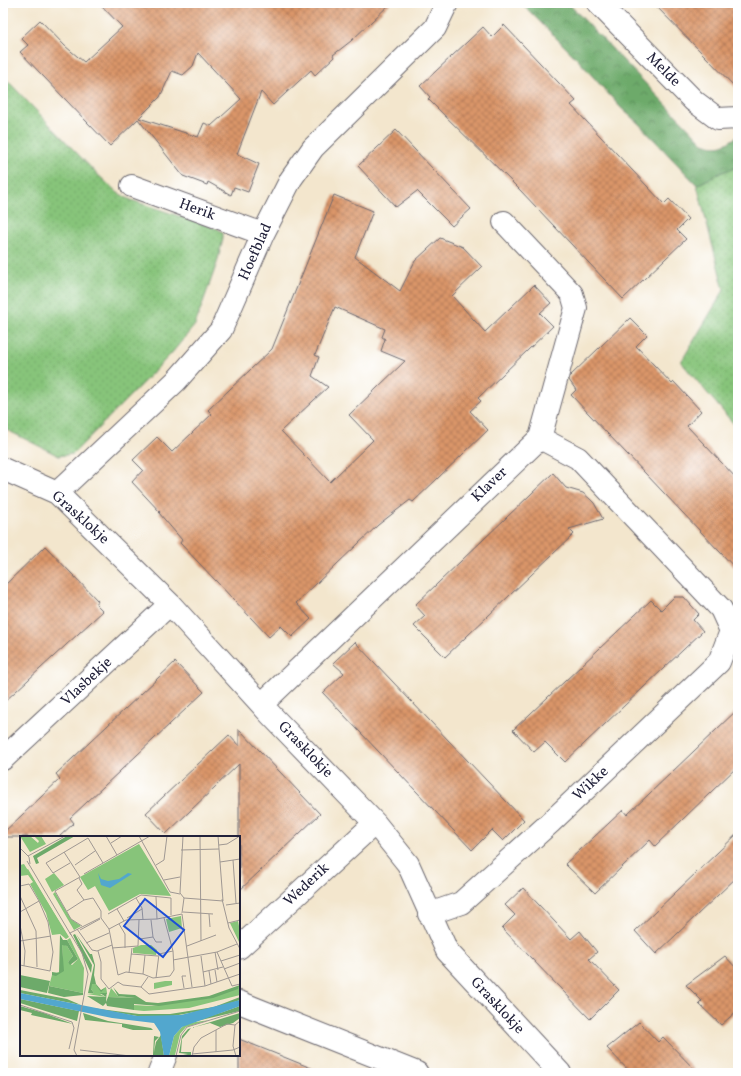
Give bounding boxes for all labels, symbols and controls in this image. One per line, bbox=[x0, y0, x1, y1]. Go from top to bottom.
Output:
street label: Melde bbox=[641, 48, 685, 92]
street label: Herik bbox=[176, 194, 218, 226]
street label: Hoefblad bbox=[234, 220, 278, 284]
street label: Klaver bbox=[467, 463, 513, 507]
street label: Grasklokje bbox=[47, 486, 113, 550]
street label: Vlasbekje bbox=[57, 653, 117, 711]
street label: Grasklokje bbox=[273, 717, 337, 783]
street label: Wikke bbox=[568, 762, 614, 806]
inset map bbox=[20, 836, 240, 1056]
street label: Wederik bbox=[280, 858, 334, 912]
street label: Grasklokje bbox=[465, 973, 529, 1039]

